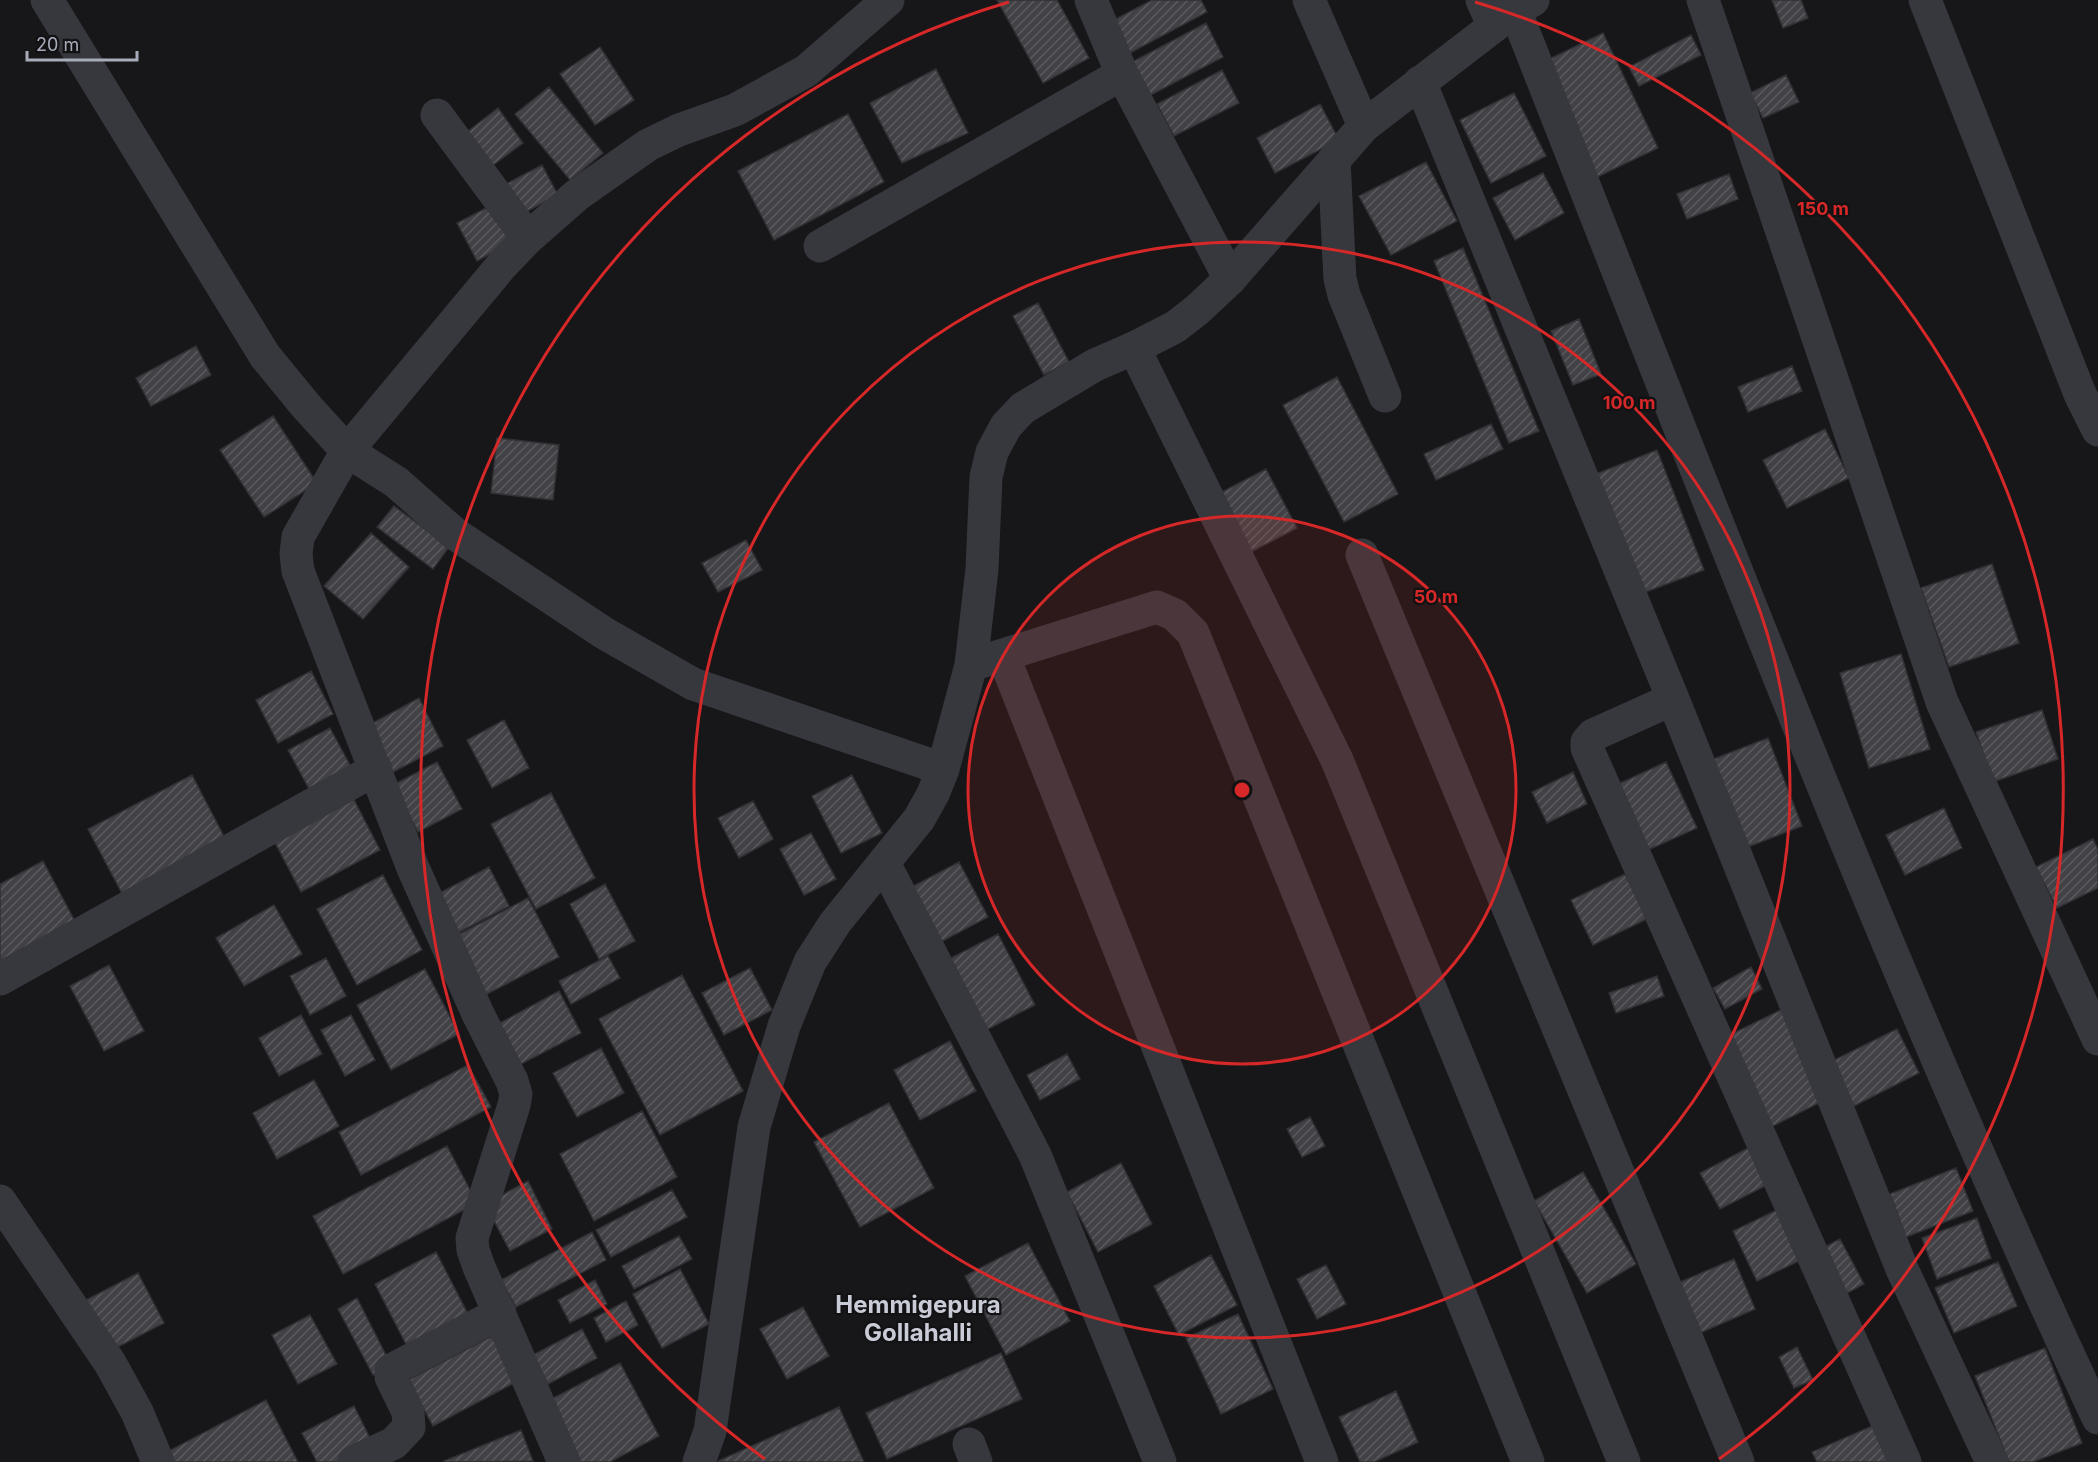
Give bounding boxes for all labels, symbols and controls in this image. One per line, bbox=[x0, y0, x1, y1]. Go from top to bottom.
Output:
scale bar bbox=[27, 24, 136, 62]
text: 20 m bbox=[36, 34, 79, 55]
text: 150 m bbox=[1797, 198, 1849, 219]
text: 100 m bbox=[1603, 392, 1655, 413]
text: 50 m bbox=[1414, 586, 1458, 607]
centre of rings bbox=[1232, 780, 1252, 800]
district label: Hemmigepura Gollahalli bbox=[835, 1290, 1001, 1347]

